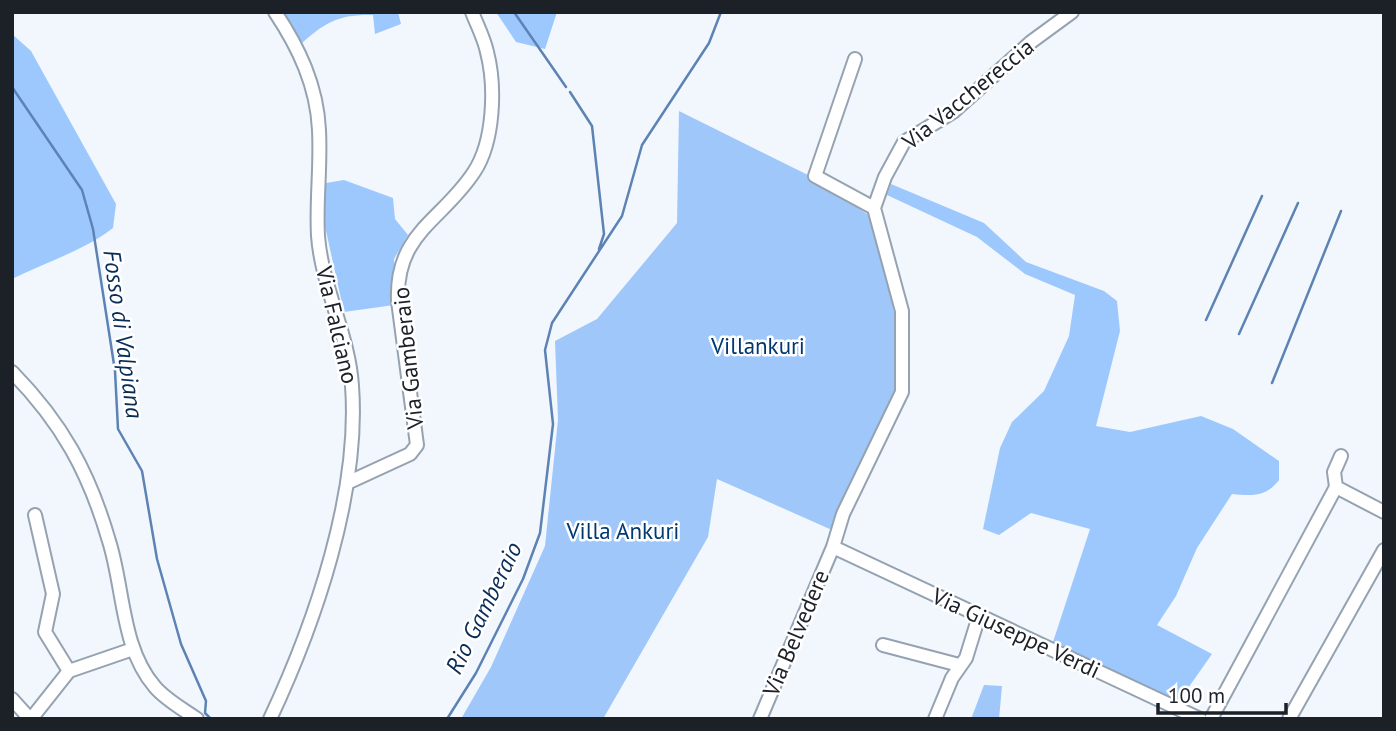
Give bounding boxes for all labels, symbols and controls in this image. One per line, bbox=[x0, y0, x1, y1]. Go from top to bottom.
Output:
street label: Via Vacchereccia bbox=[895, 32, 1039, 156]
water label: Fosso di Valpiana bbox=[96, 248, 151, 421]
street label: Via Falciano bbox=[310, 262, 365, 386]
street label: Via Gamberaio bbox=[386, 286, 429, 432]
park label: Villankuri bbox=[710, 331, 805, 360]
park label: Villa Ankuri bbox=[566, 516, 679, 545]
water label: Rio Gamberaio bbox=[438, 537, 529, 679]
street label: Via Belvedere bbox=[755, 565, 835, 701]
street label: Via Giuseppe Verdi bbox=[926, 580, 1105, 684]
scale bar bbox=[1158, 672, 1286, 716]
text: 100 m bbox=[1168, 682, 1225, 709]

